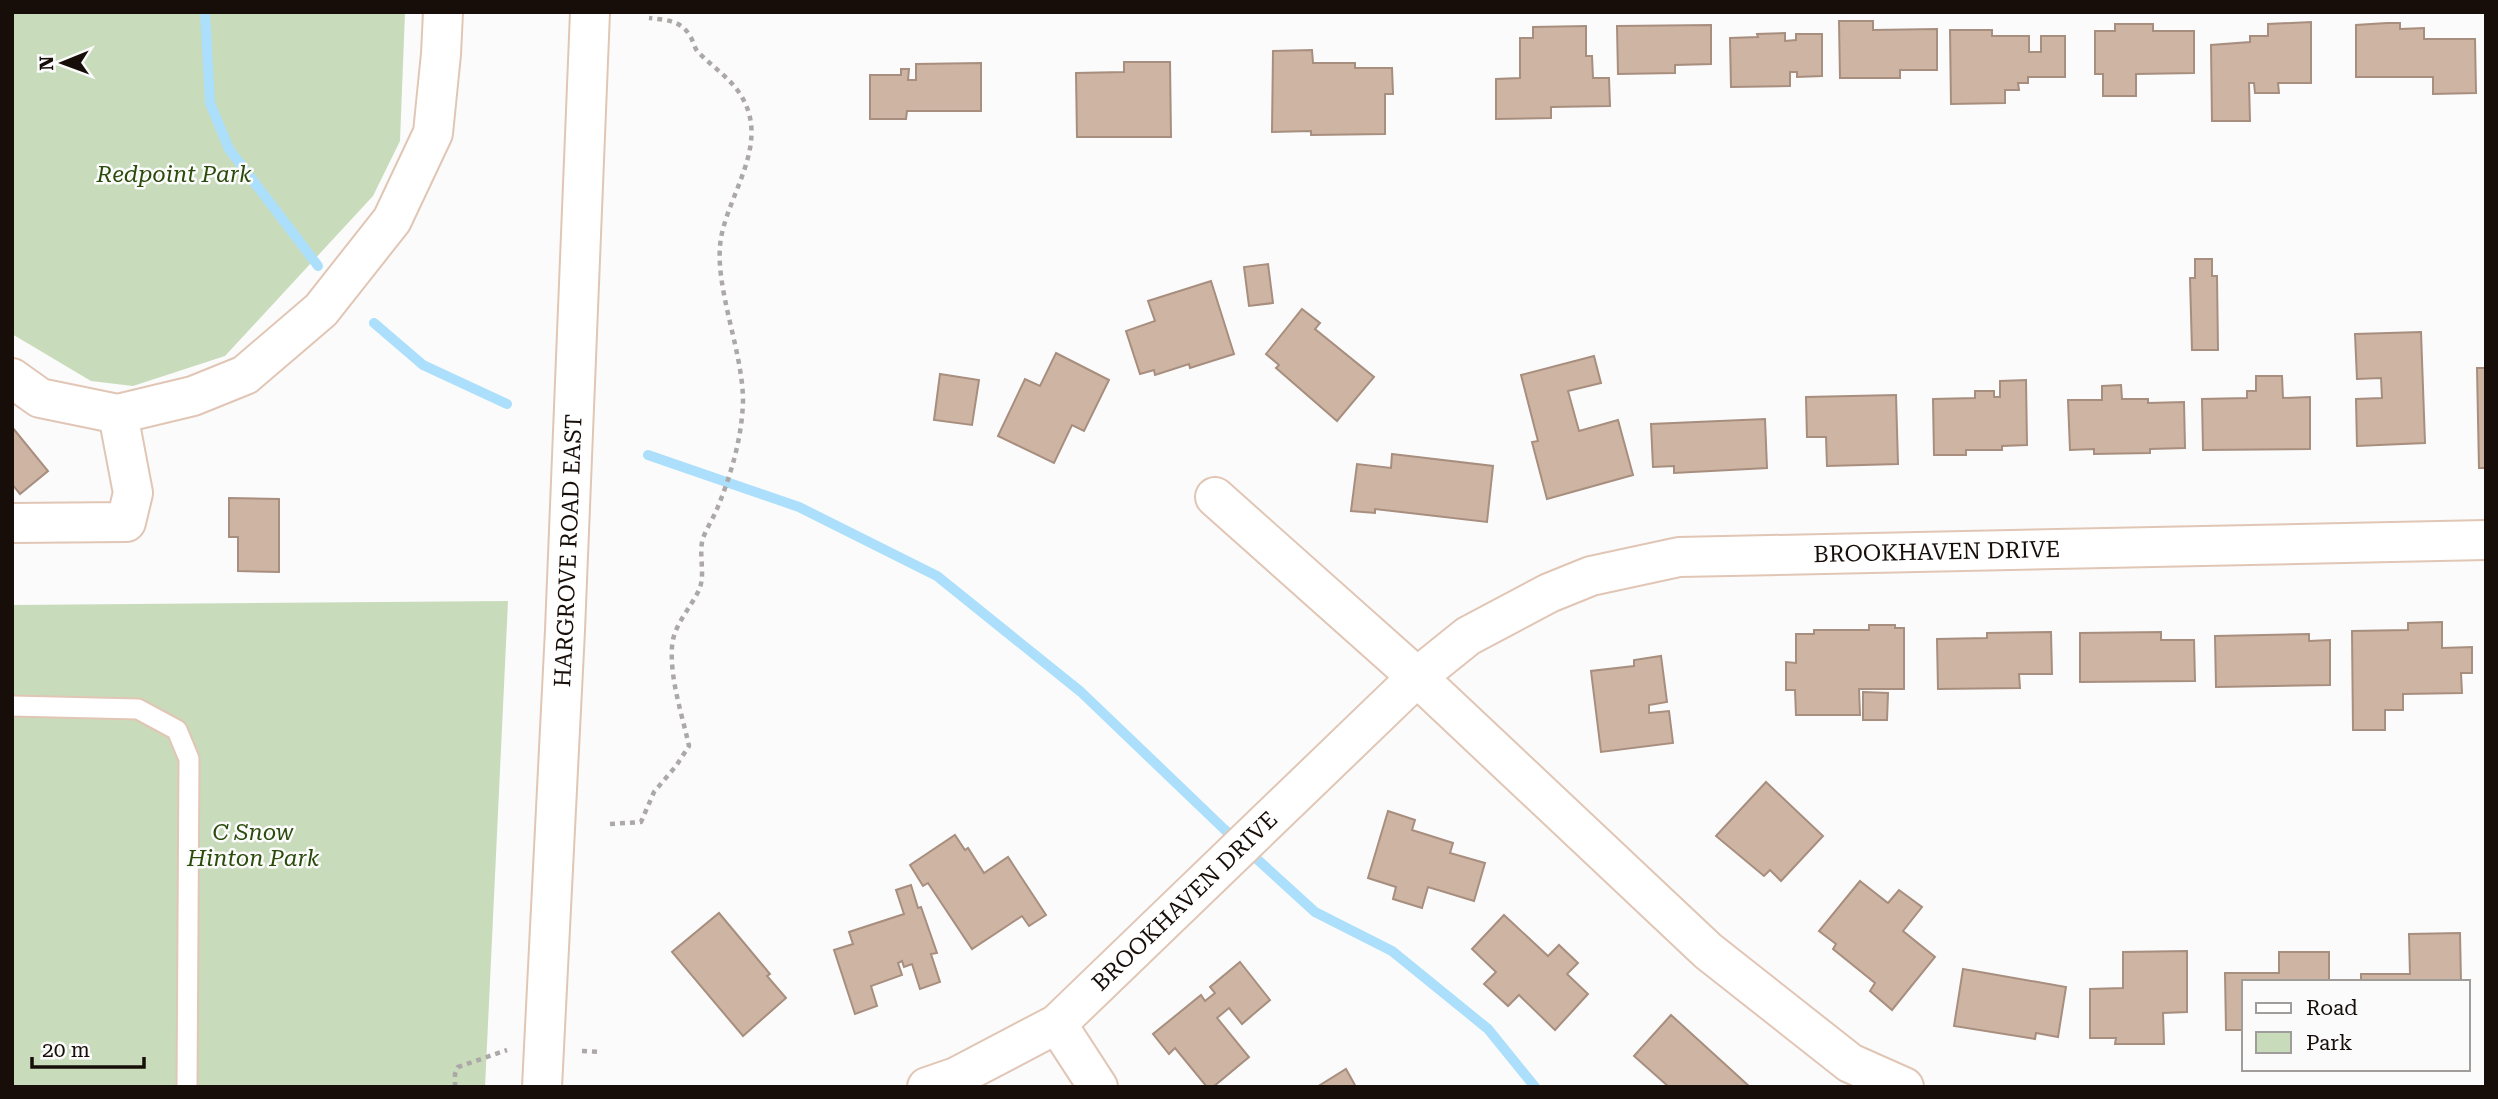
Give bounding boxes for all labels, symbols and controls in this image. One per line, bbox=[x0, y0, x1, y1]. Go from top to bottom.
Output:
north arrow bbox=[28, 28, 98, 98]
text: N bbox=[35, 55, 58, 71]
park label: Redpoint Park bbox=[96, 161, 252, 188]
street label: HARGROVE ROAD EAST bbox=[549, 414, 588, 688]
street label: BROOKHAVEN DRIVE bbox=[1813, 536, 2060, 568]
street label: BROOKHAVEN DRIVE bbox=[1087, 806, 1283, 997]
park label: C Snow Hinton Park bbox=[186, 819, 320, 872]
legend bbox=[2242, 980, 2470, 1071]
text: Road bbox=[2306, 996, 2358, 1020]
scale bar bbox=[32, 1026, 144, 1070]
text: Park bbox=[2306, 1031, 2352, 1055]
text: 20 m bbox=[42, 1038, 90, 1062]

